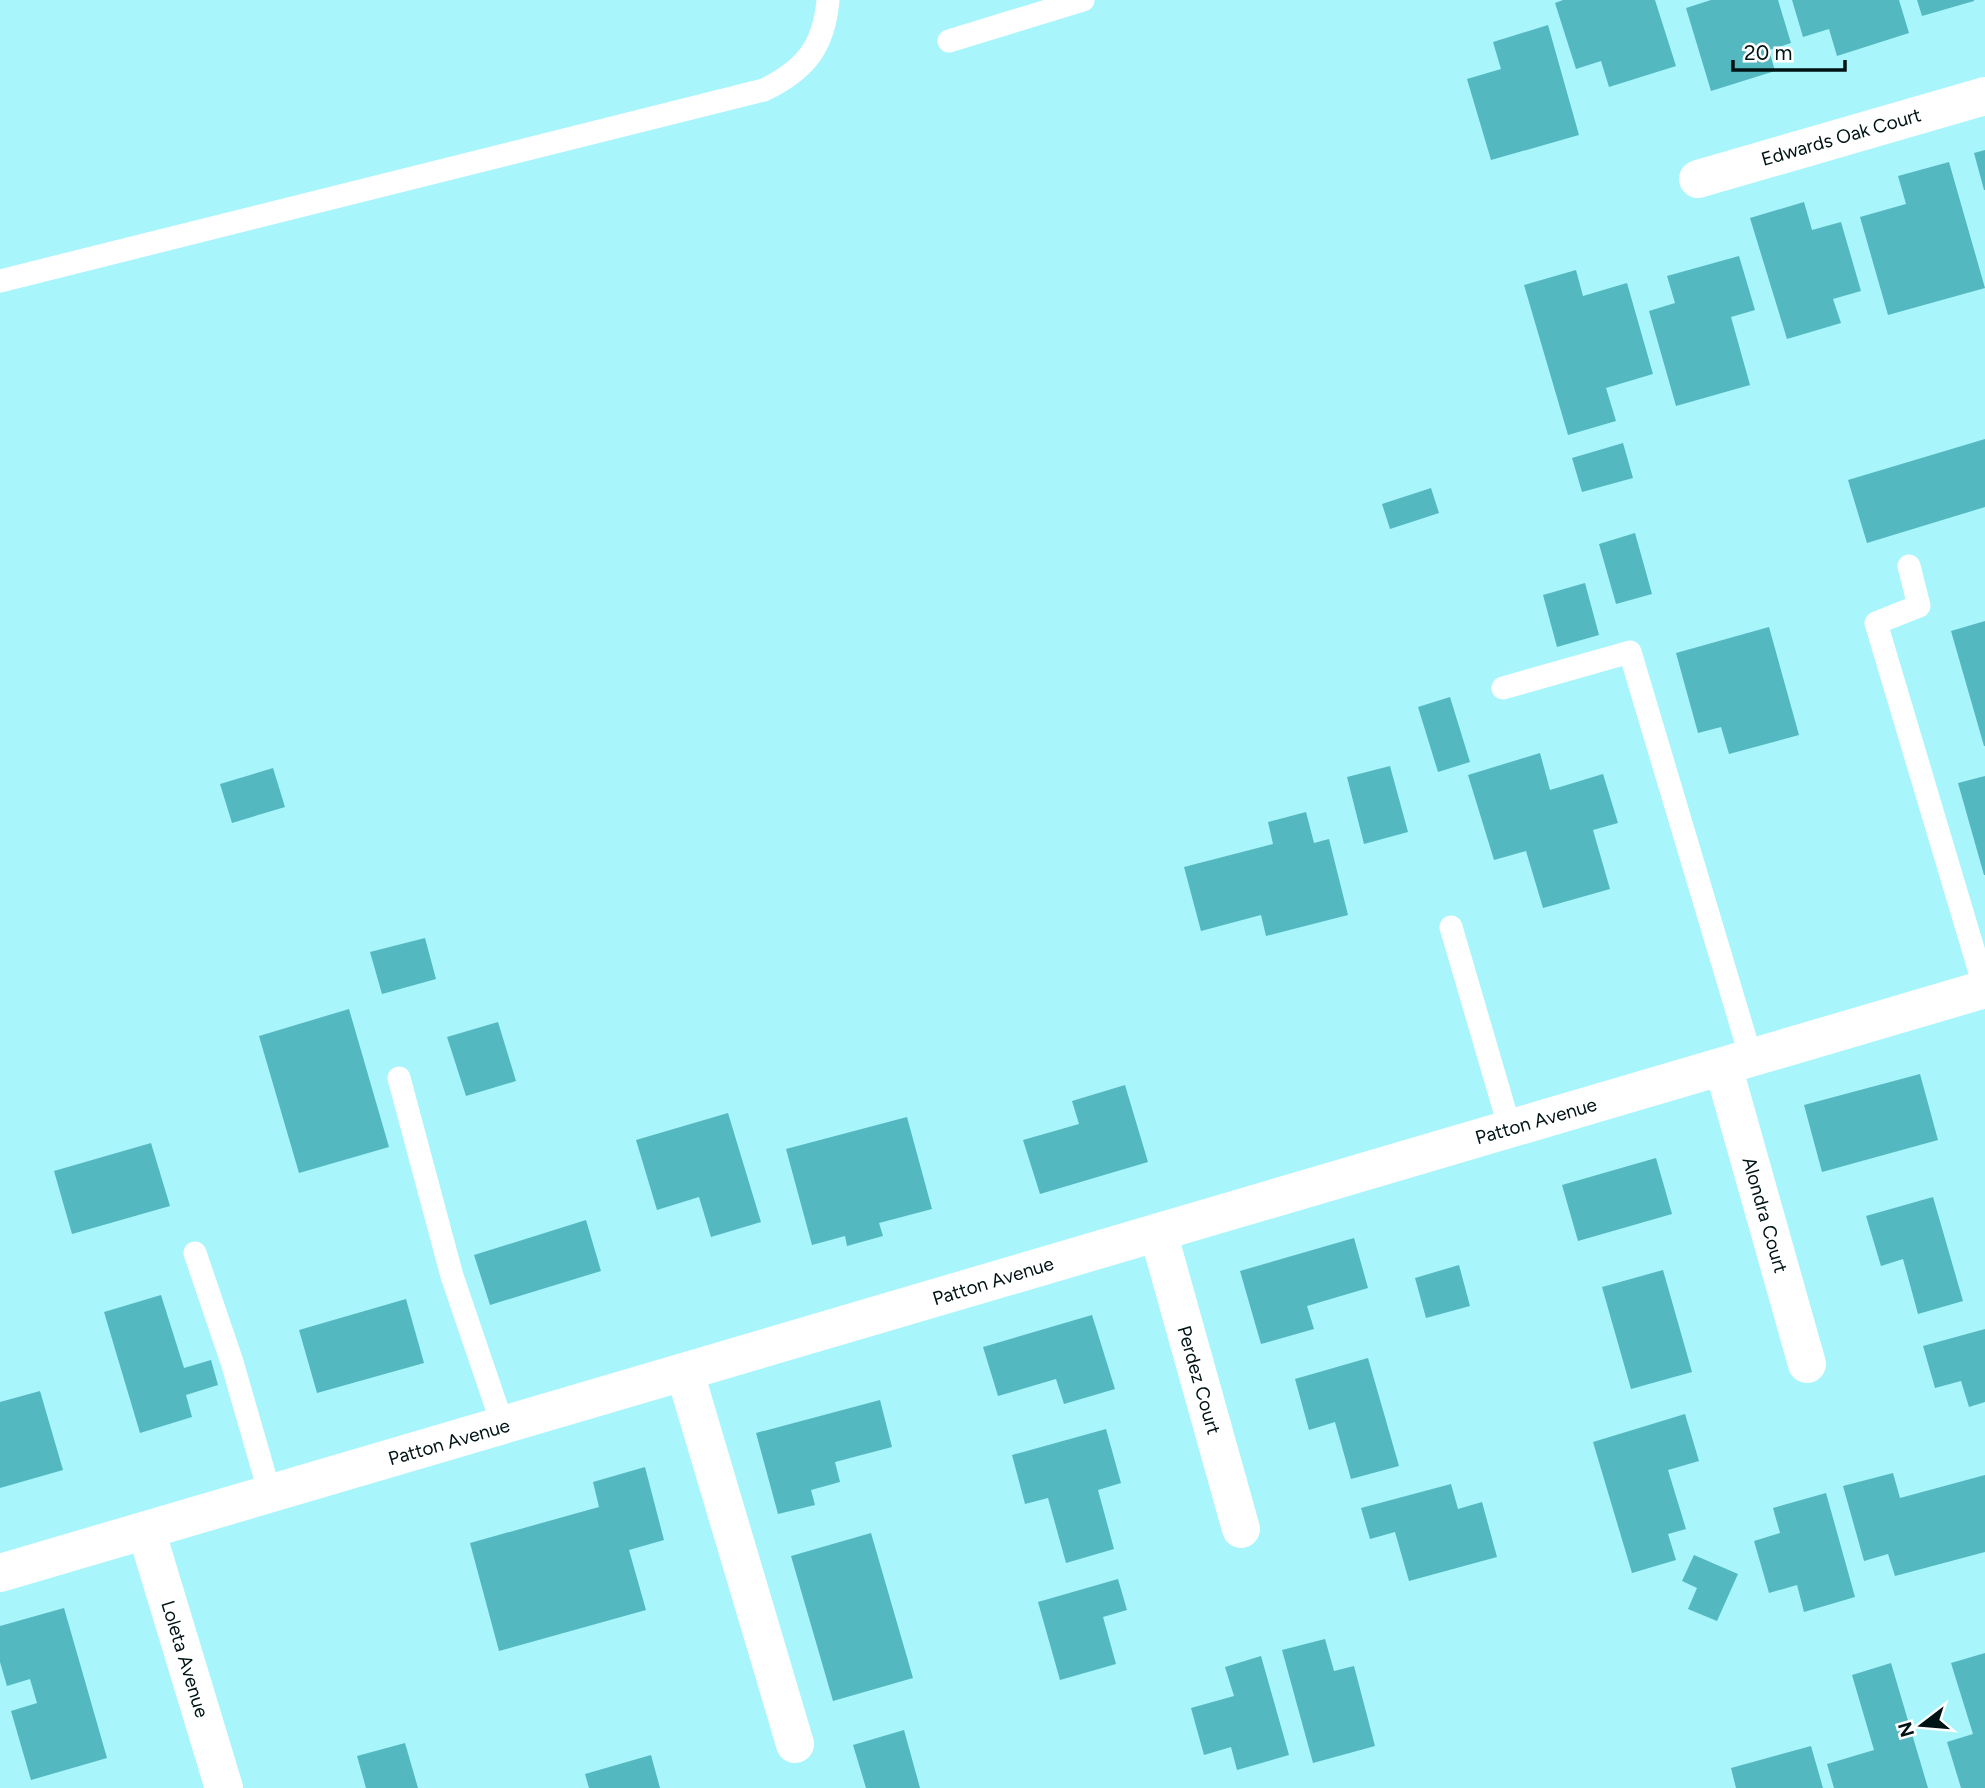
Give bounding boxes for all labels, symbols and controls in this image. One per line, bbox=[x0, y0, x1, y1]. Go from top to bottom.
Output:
scale bar bbox=[1733, 28, 1845, 72]
text: 20 m bbox=[1744, 40, 1792, 65]
street label: Edwards Oak Court bbox=[1758, 103, 1924, 171]
street label: Patton Avenue bbox=[1473, 1093, 1599, 1149]
street label: Alondra Court bbox=[1737, 1154, 1793, 1276]
street label: Patton Avenue bbox=[930, 1252, 1056, 1310]
street label: Perdez Court bbox=[1173, 1323, 1225, 1437]
street label: Patton Avenue bbox=[386, 1414, 512, 1470]
street label: Loleta Avenue bbox=[156, 1598, 214, 1720]
north arrow bbox=[1887, 1690, 1957, 1760]
text: N bbox=[1893, 1719, 1919, 1740]

